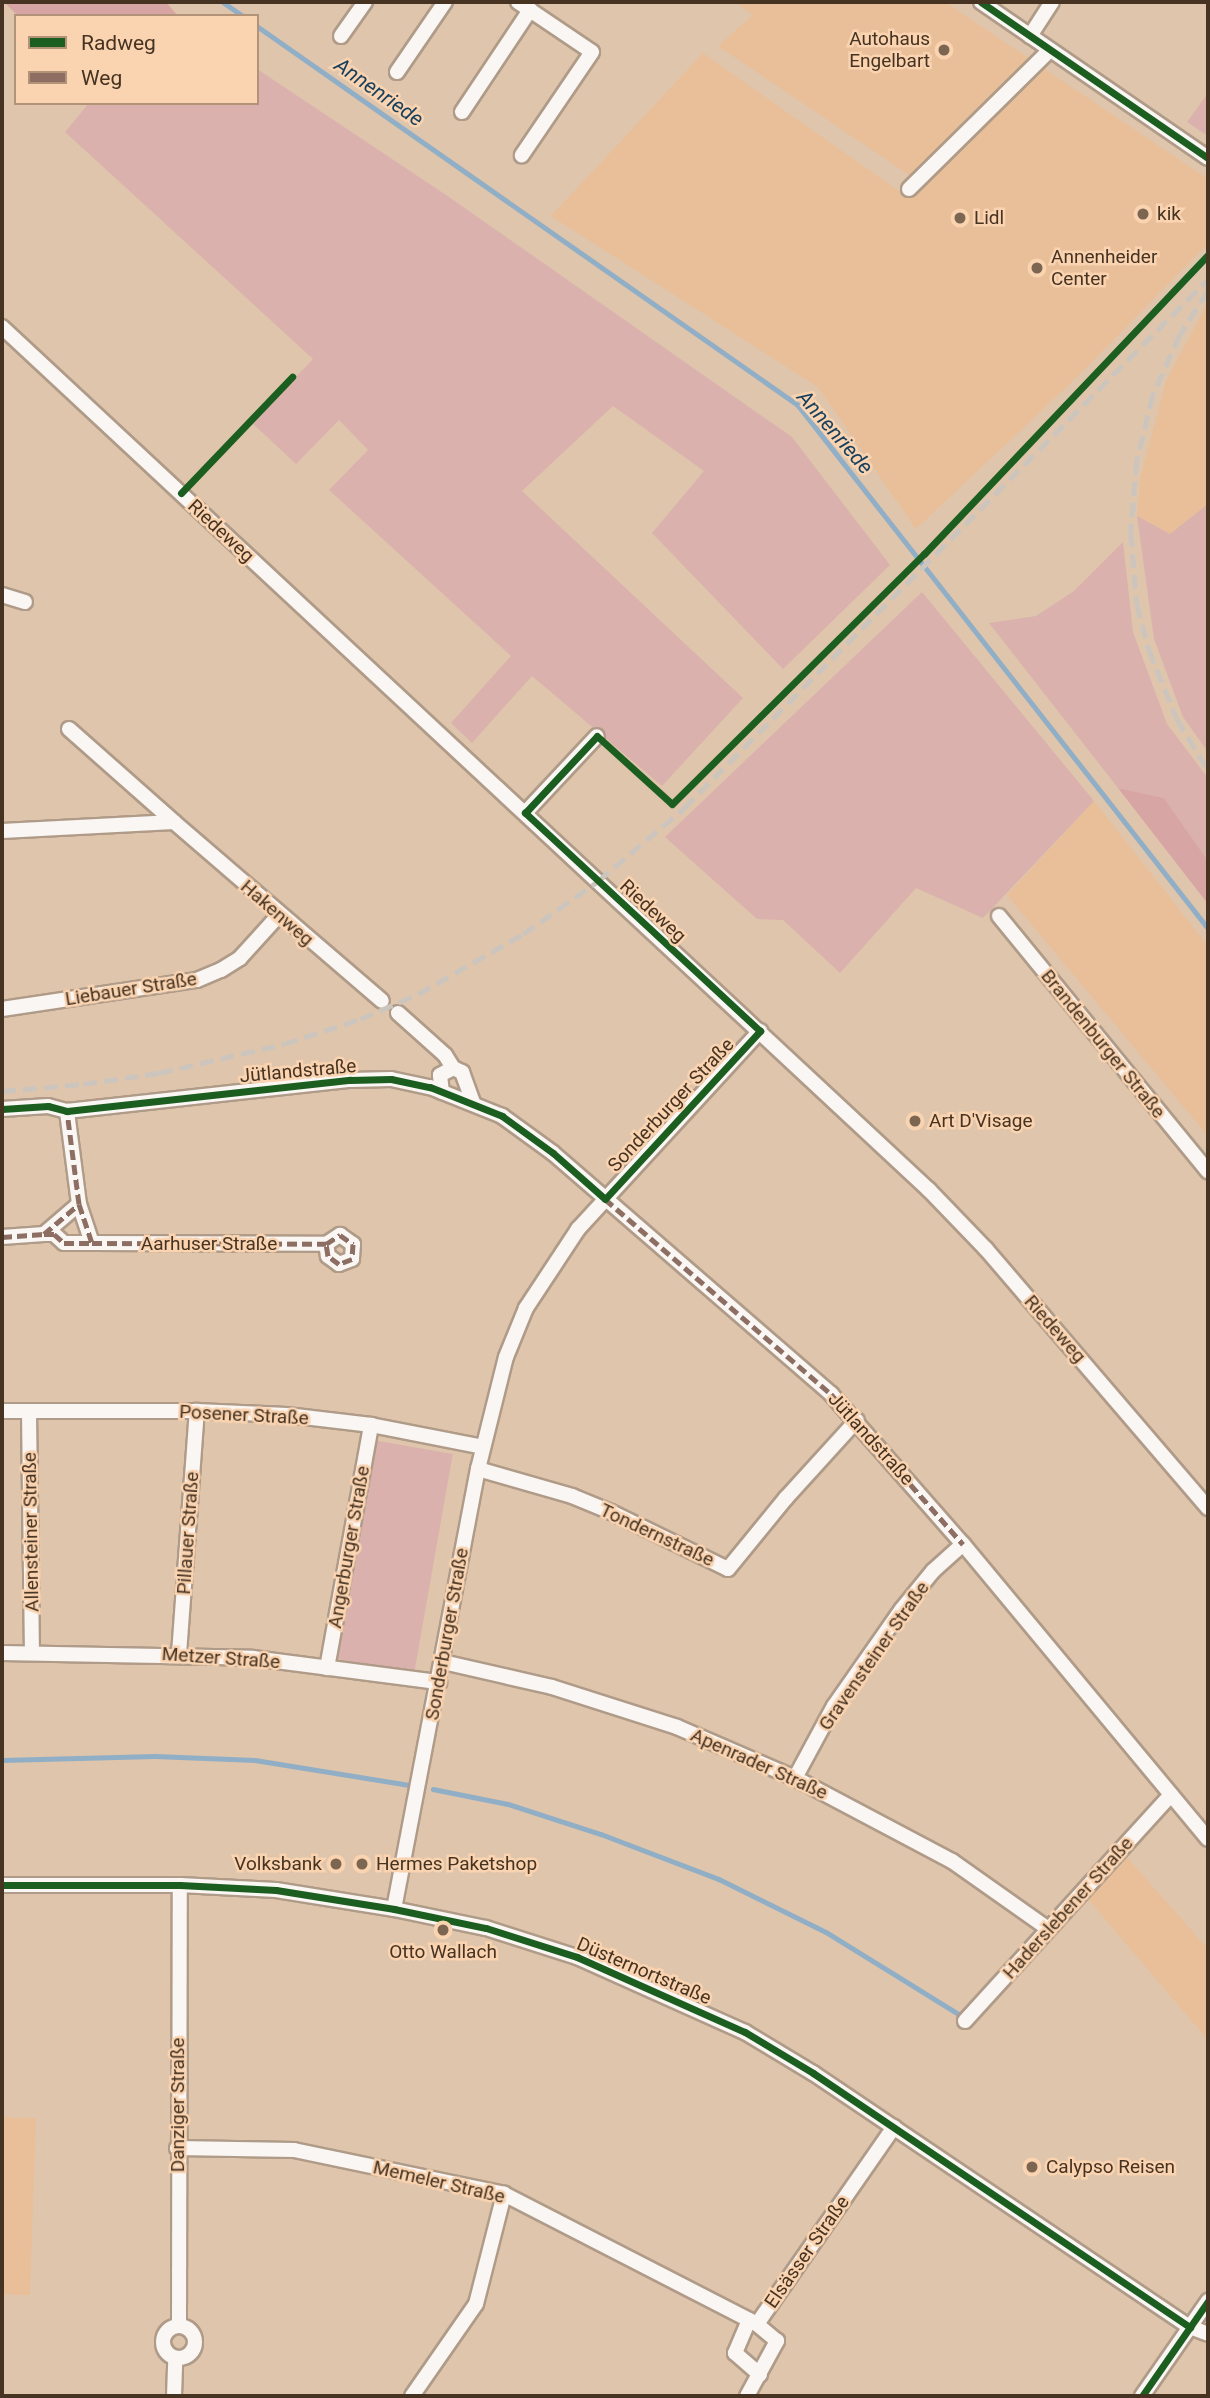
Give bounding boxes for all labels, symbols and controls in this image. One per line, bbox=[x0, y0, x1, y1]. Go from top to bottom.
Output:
legend bbox=[14, 14, 259, 105]
place label: Autohaus Engelbart bbox=[849, 28, 930, 72]
text: Radweg bbox=[81, 31, 156, 55]
marker: Autohaus Engelbart bbox=[936, 42, 952, 58]
water label: Annenriede bbox=[330, 52, 428, 132]
text: Weg bbox=[81, 66, 122, 90]
place label: kik bbox=[1157, 203, 1181, 225]
marker: kik bbox=[1135, 206, 1151, 222]
place label: Lidl bbox=[974, 207, 1004, 229]
marker: Lidl bbox=[952, 210, 968, 226]
place label: Annenheider Center bbox=[1051, 246, 1157, 290]
marker: Annenheider Center bbox=[1029, 260, 1045, 276]
water label: Annenriede bbox=[792, 385, 878, 479]
street label: Riedeweg bbox=[183, 495, 259, 567]
street label: Hakenweg bbox=[236, 875, 318, 951]
street label: Riedeweg bbox=[615, 875, 691, 947]
street label: Brandenburger Straße bbox=[1036, 965, 1170, 1123]
street label: Liebauer Straße bbox=[64, 967, 198, 1011]
street label: Sonderburger Straße bbox=[603, 1033, 739, 1177]
street label: Jütlandstraße bbox=[239, 1055, 357, 1087]
place label: Art D'Visage bbox=[929, 1110, 1033, 1132]
marker: Art D'Visage bbox=[907, 1113, 923, 1129]
street label: Aarhuser Straße bbox=[141, 1233, 277, 1255]
street label: Riedeweg bbox=[1019, 1290, 1091, 1368]
street label: Jütlandstraße bbox=[823, 1388, 919, 1490]
street label: Posener Straße bbox=[179, 1400, 309, 1430]
street label: Allensteiner Straße bbox=[18, 1452, 44, 1612]
street label: Angerburger Straße bbox=[323, 1464, 375, 1630]
street label: Pillauer Straße bbox=[172, 1471, 204, 1595]
street label: Tondernstraße bbox=[596, 1499, 718, 1571]
street label: Sonderburger Straße bbox=[421, 1546, 473, 1722]
street label: Gravensteiner Straße bbox=[814, 1577, 934, 1735]
street label: Metzer Straße bbox=[161, 1642, 281, 1674]
street label: Apenrader Straße bbox=[687, 1724, 831, 1804]
street label: Haderslebener Straße bbox=[998, 1832, 1138, 1984]
place label: Volksbank bbox=[234, 1853, 322, 1875]
place label: Hermes Paketshop bbox=[376, 1853, 537, 1875]
marker: Volksbank bbox=[328, 1856, 344, 1872]
marker: Hermes Paketshop bbox=[354, 1856, 370, 1872]
marker: Otto Wallach bbox=[435, 1922, 451, 1938]
street label: Düsternortstraße bbox=[573, 1932, 715, 2010]
place label: Otto Wallach bbox=[389, 1941, 497, 1963]
street label: Danziger Straße bbox=[167, 2038, 189, 2172]
street label: Memeler Straße bbox=[371, 2156, 507, 2208]
place label: Calypso Reisen bbox=[1046, 2156, 1175, 2178]
marker: Calypso Reisen bbox=[1024, 2159, 1040, 2175]
street label: Elsässer Straße bbox=[760, 2192, 854, 2312]

